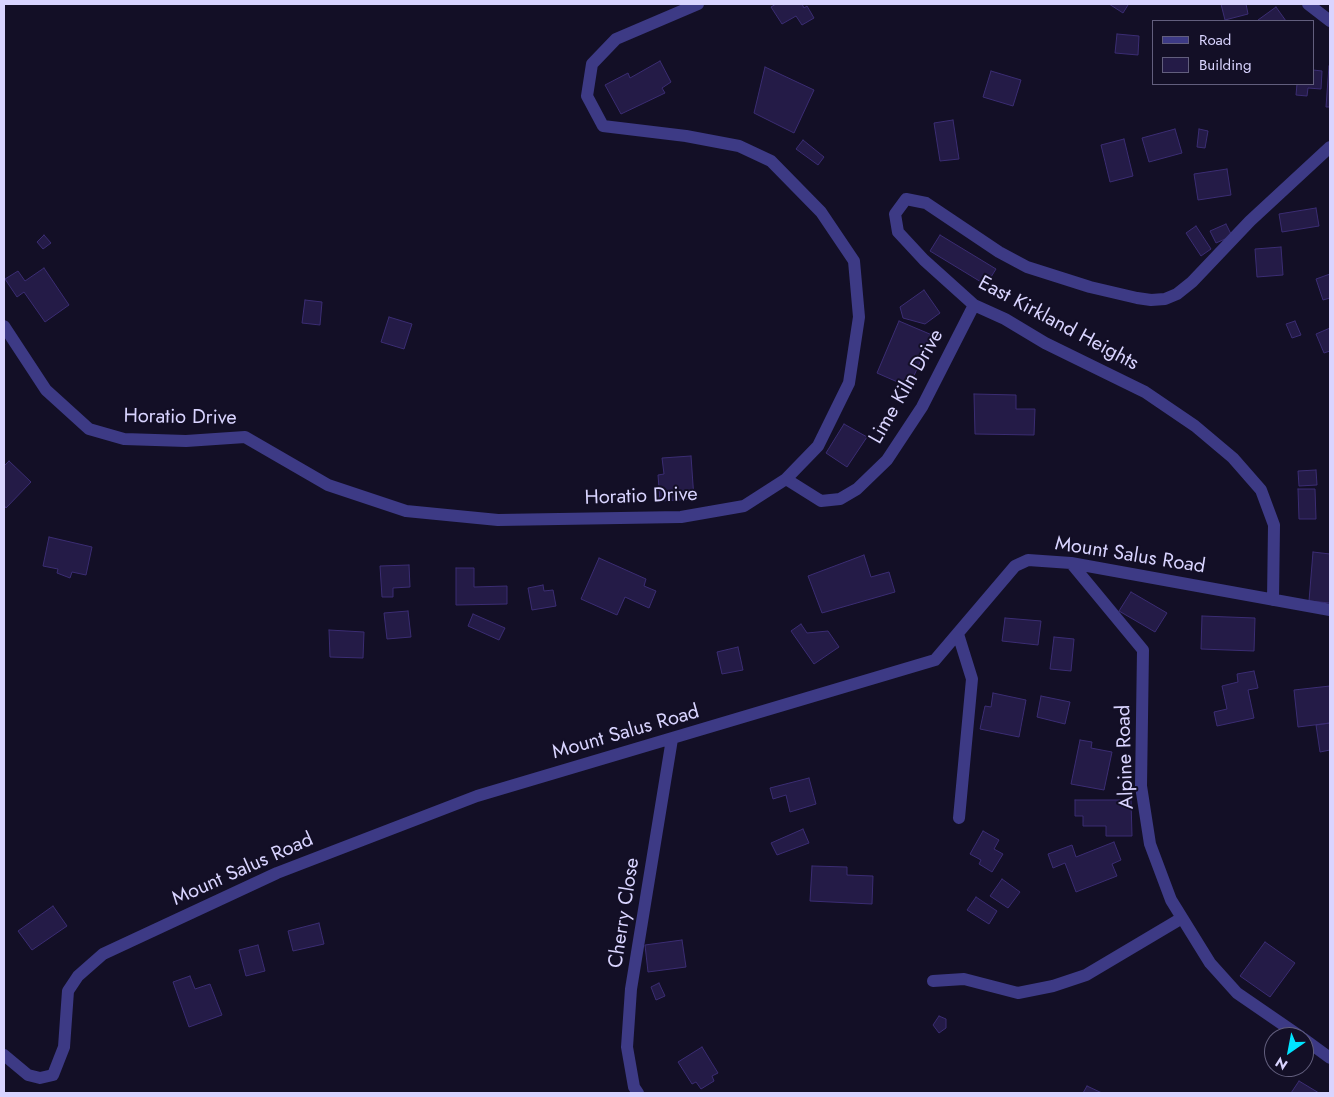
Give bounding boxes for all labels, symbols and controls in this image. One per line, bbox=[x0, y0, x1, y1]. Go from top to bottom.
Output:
legend bbox=[1152, 20, 1314, 85]
text: Road bbox=[1199, 29, 1231, 51]
text: Building bbox=[1199, 54, 1251, 76]
street label: East Kirkland Heights bbox=[974, 272, 1142, 376]
street label: Lime Kiln Drive bbox=[865, 326, 949, 448]
street label: Horatio Drive bbox=[123, 405, 237, 431]
street label: Horatio Drive bbox=[584, 483, 698, 511]
street label: Mount Salus Road bbox=[1053, 532, 1207, 580]
street label: Mount Salus Road bbox=[550, 701, 702, 765]
street label: Alpine Road bbox=[1112, 704, 1140, 810]
street label: Mount Salus Road bbox=[169, 828, 317, 912]
street label: Cherry Close bbox=[604, 856, 646, 970]
north arrow bbox=[1264, 1027, 1314, 1077]
text: N bbox=[1271, 1052, 1291, 1075]

